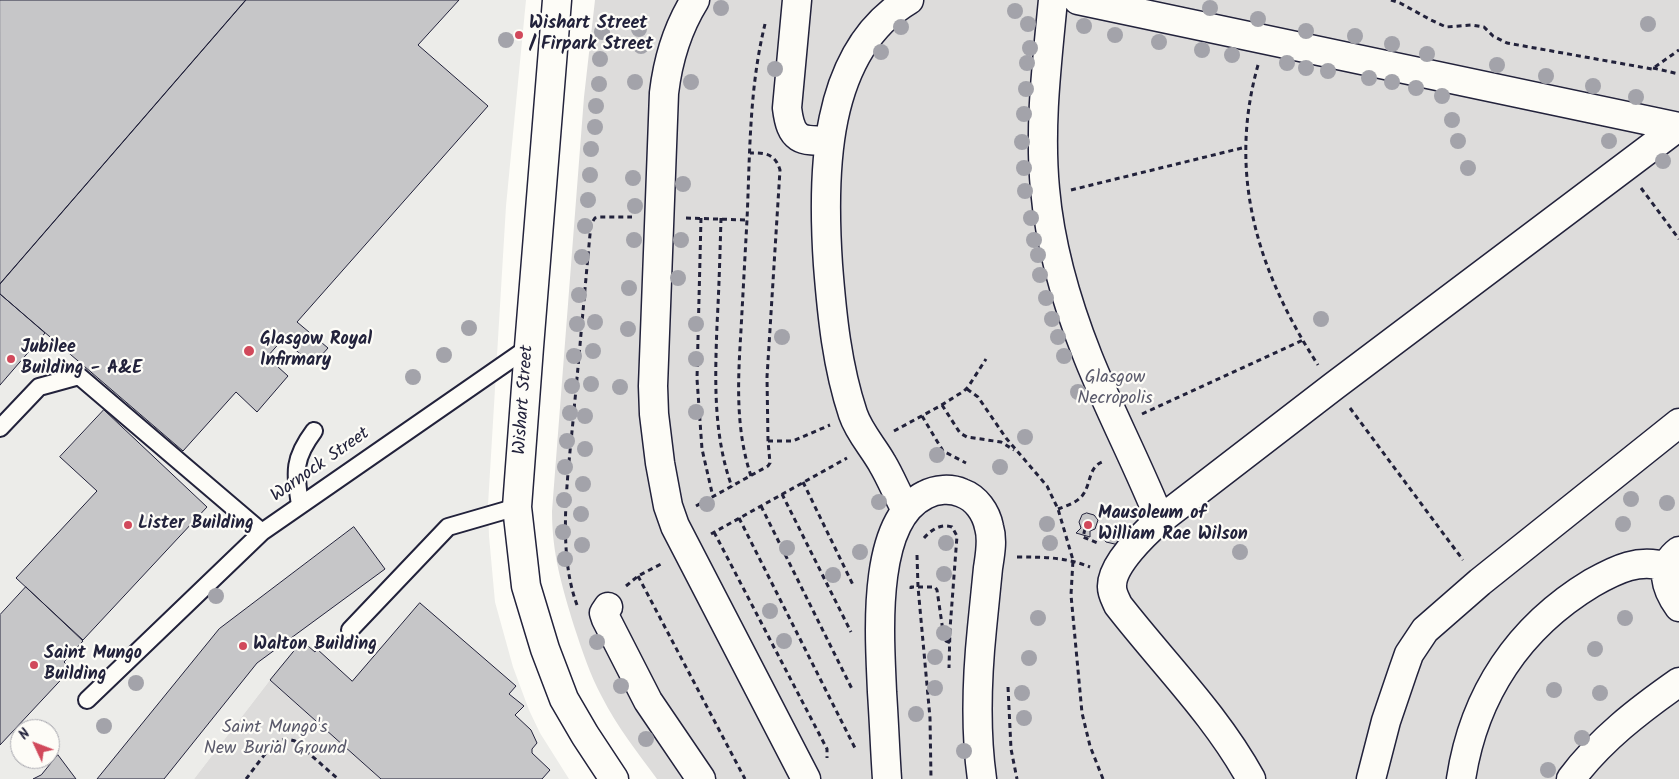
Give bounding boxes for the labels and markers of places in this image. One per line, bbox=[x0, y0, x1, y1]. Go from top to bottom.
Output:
place label: Wishart Street / Firpark Street bbox=[529, 14, 653, 56]
marker: Wishart Street / Firpark Street bbox=[513, 29, 525, 41]
place label: Glasgow Royal Infirmary bbox=[260, 330, 372, 372]
place label: Jubilee Building - A&E bbox=[21, 338, 142, 380]
marker: Glasgow Royal Infirmary bbox=[242, 344, 256, 358]
marker: Jubilee Building - A&E bbox=[5, 353, 17, 365]
place label: Mausoleum of William Rae Wilson bbox=[1098, 504, 1248, 546]
place label: Lister Building bbox=[138, 514, 254, 536]
marker: Lister Building bbox=[122, 519, 134, 531]
marker: Mausoleum of William Rae Wilson bbox=[1082, 519, 1094, 531]
place label: Walton Building bbox=[253, 635, 377, 657]
marker: Walton Building bbox=[237, 640, 249, 652]
place label: Saint Mungo Building bbox=[44, 644, 142, 686]
marker: Saint Mungo Building bbox=[28, 659, 40, 671]

